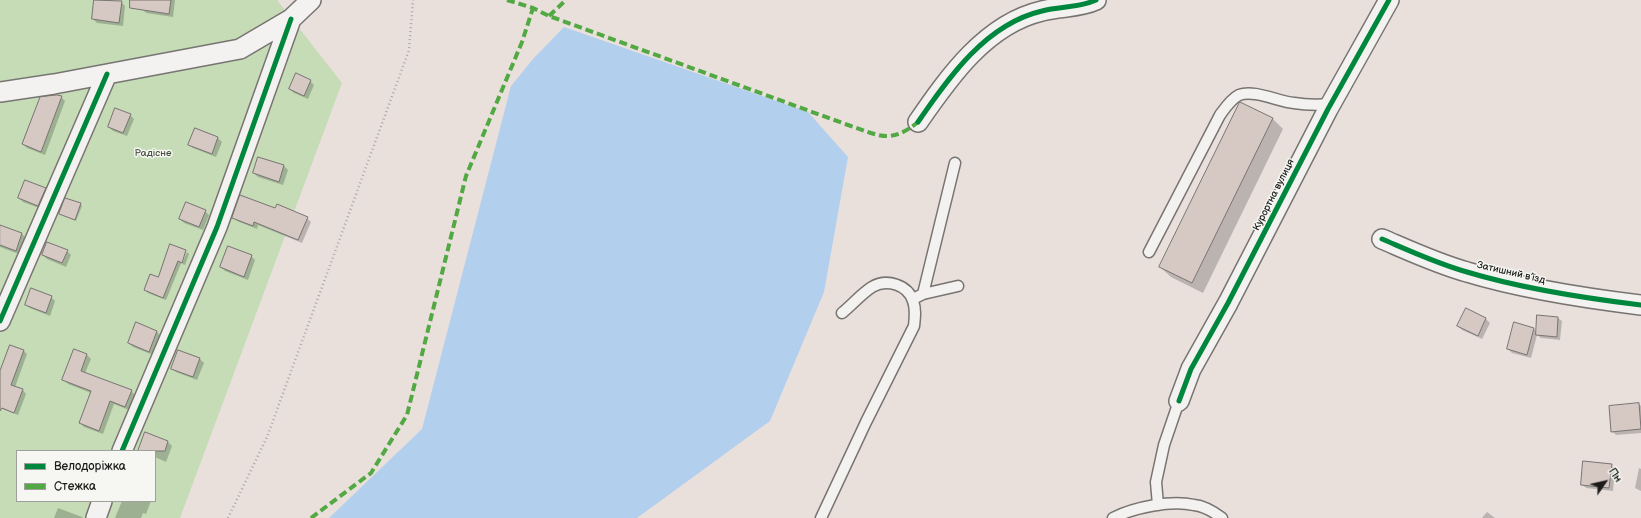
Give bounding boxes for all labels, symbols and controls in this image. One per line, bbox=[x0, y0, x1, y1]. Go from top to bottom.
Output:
park label: Радісне bbox=[135, 147, 171, 159]
street label: Курортна вулиця bbox=[1251, 157, 1297, 233]
street label: Затишний в’їзд bbox=[1476, 259, 1546, 287]
legend bbox=[16, 450, 156, 502]
text: Велодоріжка bbox=[54, 459, 126, 474]
north arrow bbox=[1585, 462, 1625, 502]
text: Пн bbox=[1606, 465, 1625, 485]
text: Стежка bbox=[54, 479, 96, 494]

